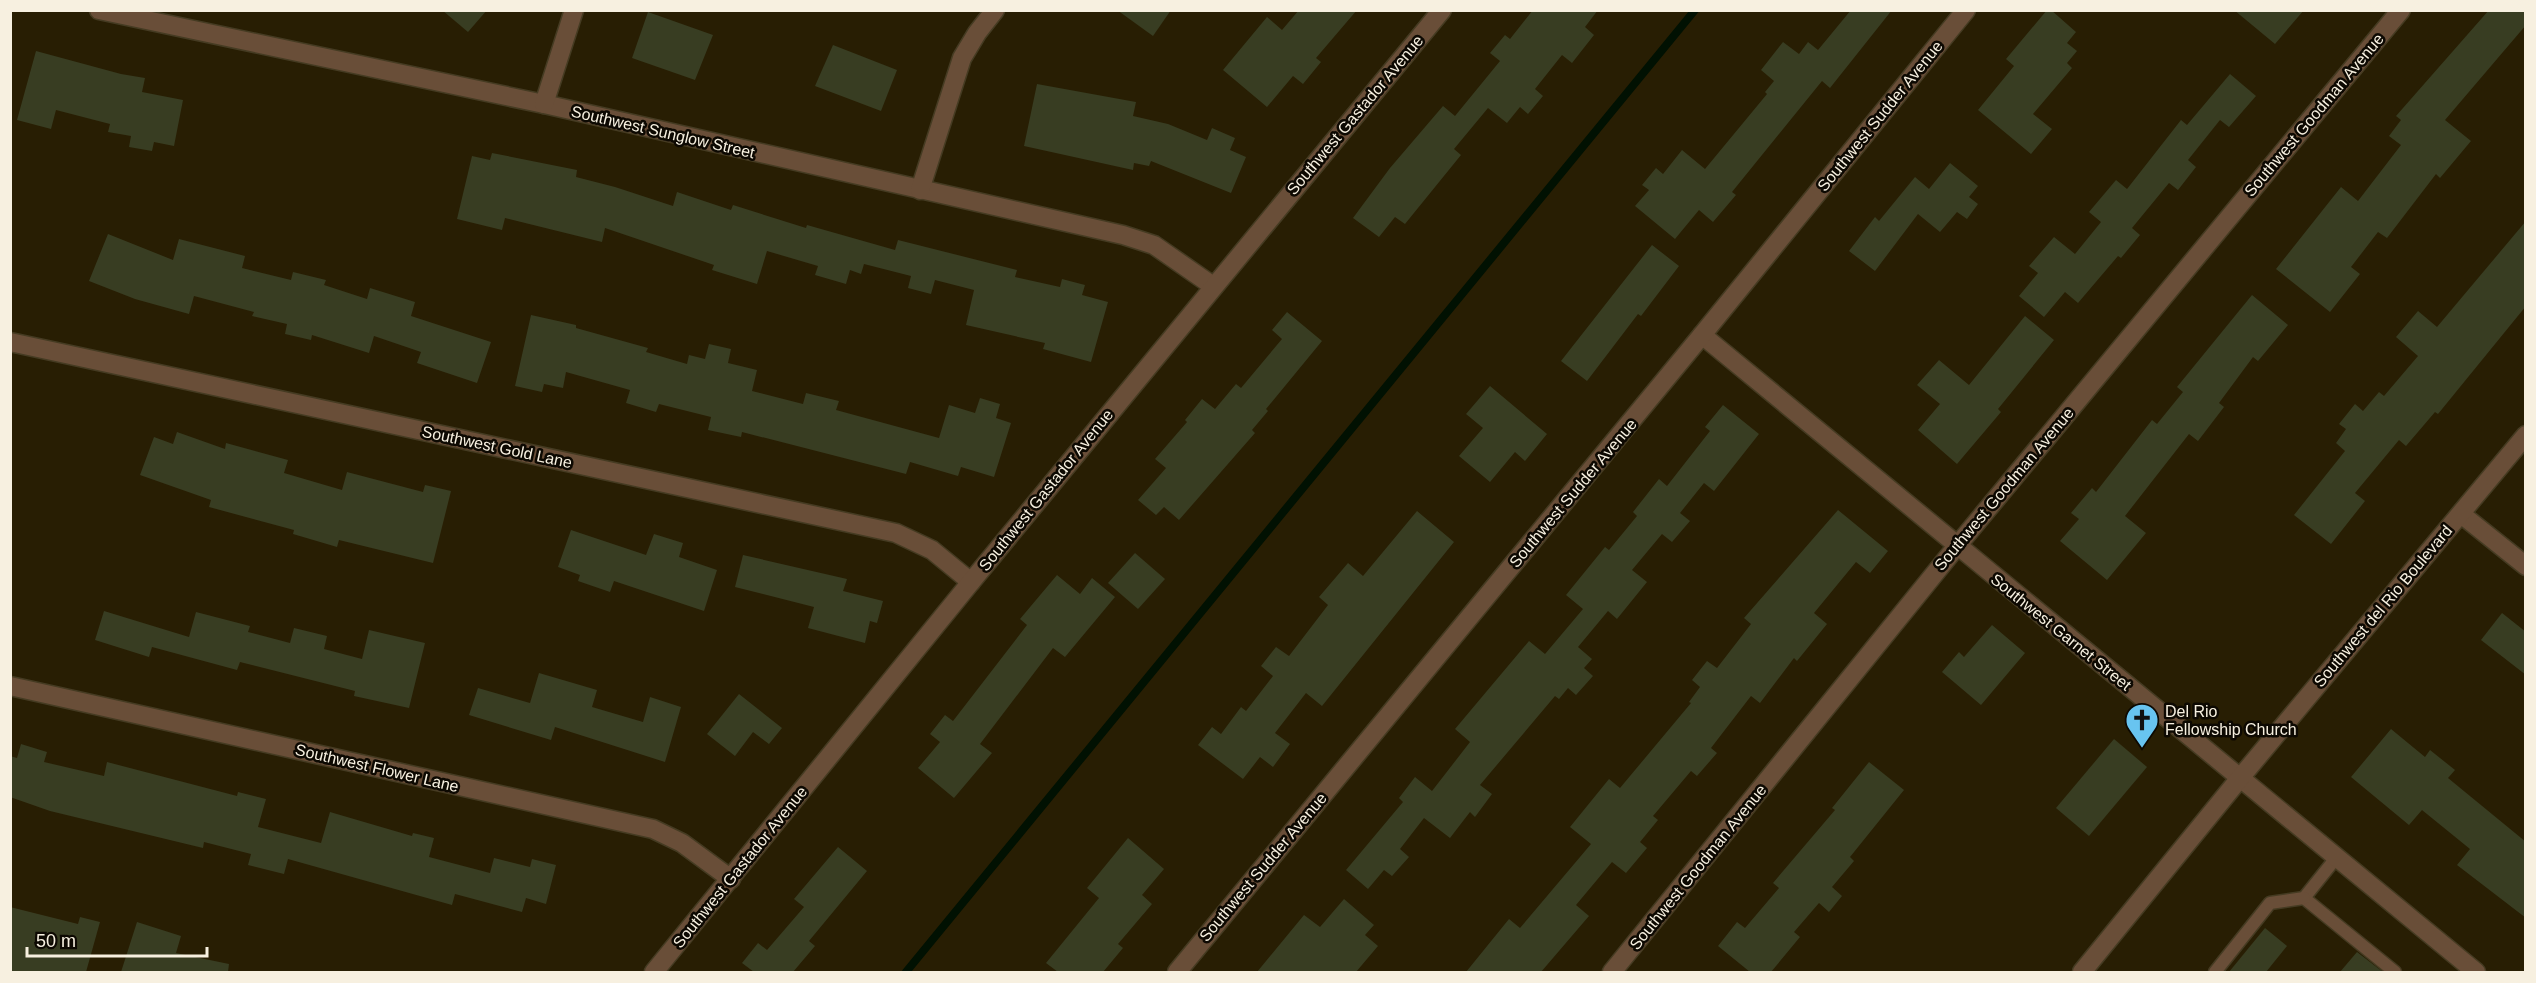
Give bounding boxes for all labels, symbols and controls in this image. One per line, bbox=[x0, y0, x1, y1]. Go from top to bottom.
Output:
street label: Southwest Goodman Avenue bbox=[2241, 30, 2387, 200]
street label: Southwest Gastador Avenue bbox=[1283, 32, 1427, 198]
street label: Southwest Sudder Avenue bbox=[1814, 37, 1946, 195]
street label: Southwest Sunglow Street bbox=[570, 103, 757, 162]
street label: Southwest Goodman Avenue bbox=[1931, 404, 2077, 574]
street label: Southwest Gastador Avenue bbox=[976, 406, 1116, 574]
street label: Southwest Sudder Avenue bbox=[1506, 415, 1640, 571]
street label: Southwest Gold Lane bbox=[420, 423, 574, 471]
street label: Southwest del Rio Boulevard bbox=[2310, 522, 2456, 690]
street label: Southwest Garnet Street bbox=[1988, 570, 2135, 694]
church icon: Del Rio Fellowship Church bbox=[2124, 702, 2160, 749]
place label: Del Rio Fellowship Church bbox=[2165, 703, 2297, 738]
street label: Southwest Flower Lane bbox=[294, 741, 460, 795]
street label: Southwest Goodman Avenue bbox=[1626, 781, 1770, 953]
street label: Southwest Gastador Avenue bbox=[670, 783, 810, 951]
street label: Southwest Sudder Avenue bbox=[1196, 789, 1330, 945]
scale bar bbox=[27, 920, 207, 958]
text: 50 m bbox=[36, 931, 76, 951]

